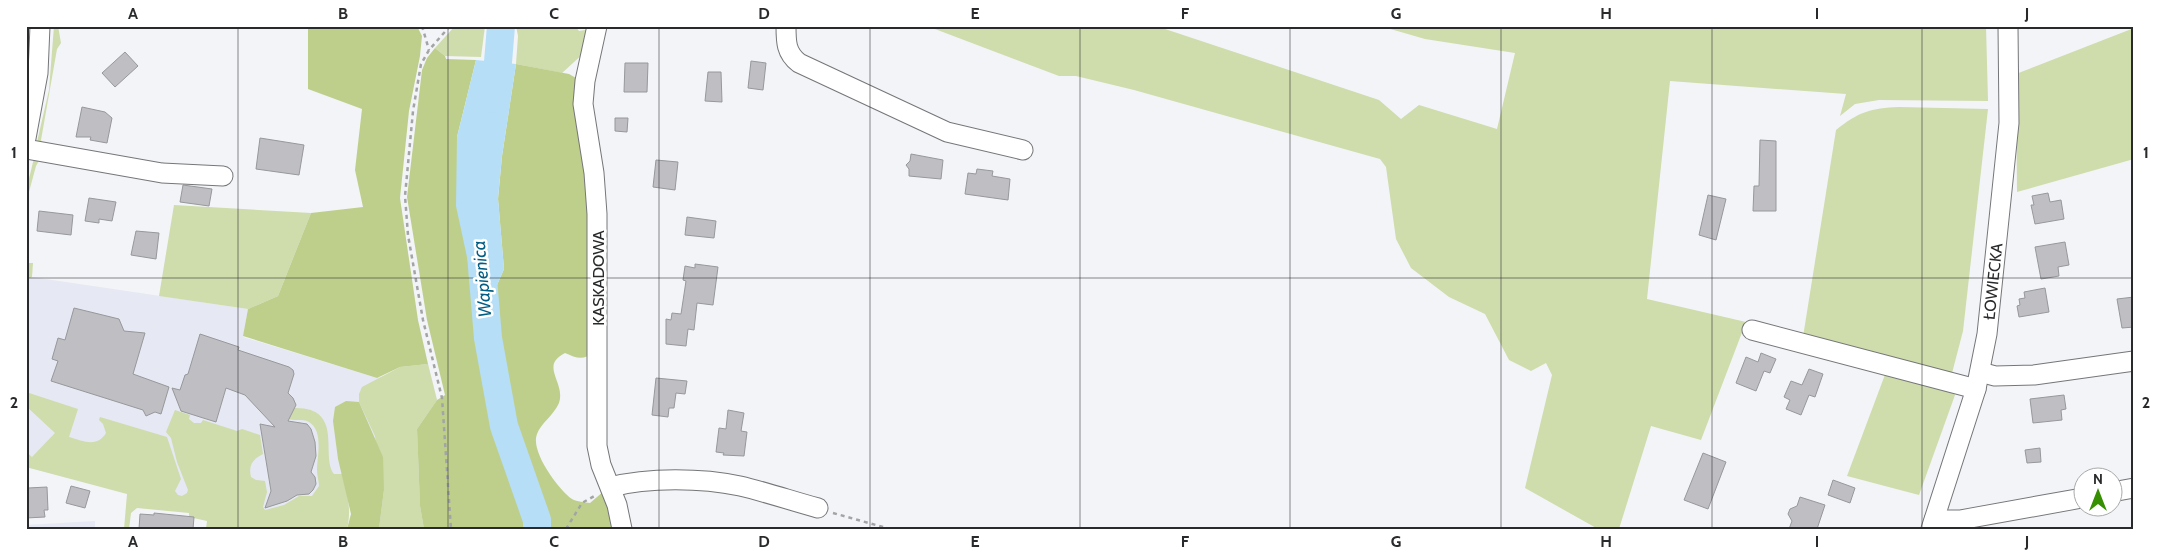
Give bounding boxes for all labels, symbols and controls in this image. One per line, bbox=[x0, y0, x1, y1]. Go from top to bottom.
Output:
text: A bbox=[128, 4, 138, 23]
text: B bbox=[338, 4, 348, 23]
text: C bbox=[549, 4, 559, 23]
text: D bbox=[758, 4, 770, 23]
text: E bbox=[970, 4, 980, 23]
text: F bbox=[1181, 4, 1190, 23]
text: G bbox=[1391, 4, 1401, 23]
text: H bbox=[1600, 4, 1612, 23]
text: I bbox=[1815, 4, 1819, 23]
text: J bbox=[2024, 4, 2029, 23]
text: 1 bbox=[11, 143, 17, 162]
text: 1 bbox=[2143, 143, 2149, 162]
street label: KASKADOWA bbox=[589, 230, 608, 326]
water label: Wapienica bbox=[468, 240, 496, 318]
street label: ŁOWIECKA bbox=[1980, 242, 2006, 321]
text: 2 bbox=[10, 393, 18, 412]
text: 2 bbox=[2142, 393, 2150, 412]
north arrow bbox=[2072, 468, 2122, 518]
text: N bbox=[2093, 470, 2103, 488]
text: A bbox=[128, 532, 138, 551]
text: B bbox=[338, 532, 348, 551]
text: C bbox=[549, 532, 559, 551]
text: D bbox=[758, 532, 770, 551]
text: E bbox=[970, 532, 980, 551]
text: F bbox=[1181, 532, 1190, 551]
text: G bbox=[1391, 532, 1401, 551]
text: H bbox=[1600, 532, 1612, 551]
text: I bbox=[1815, 532, 1819, 551]
text: J bbox=[2024, 532, 2029, 551]

